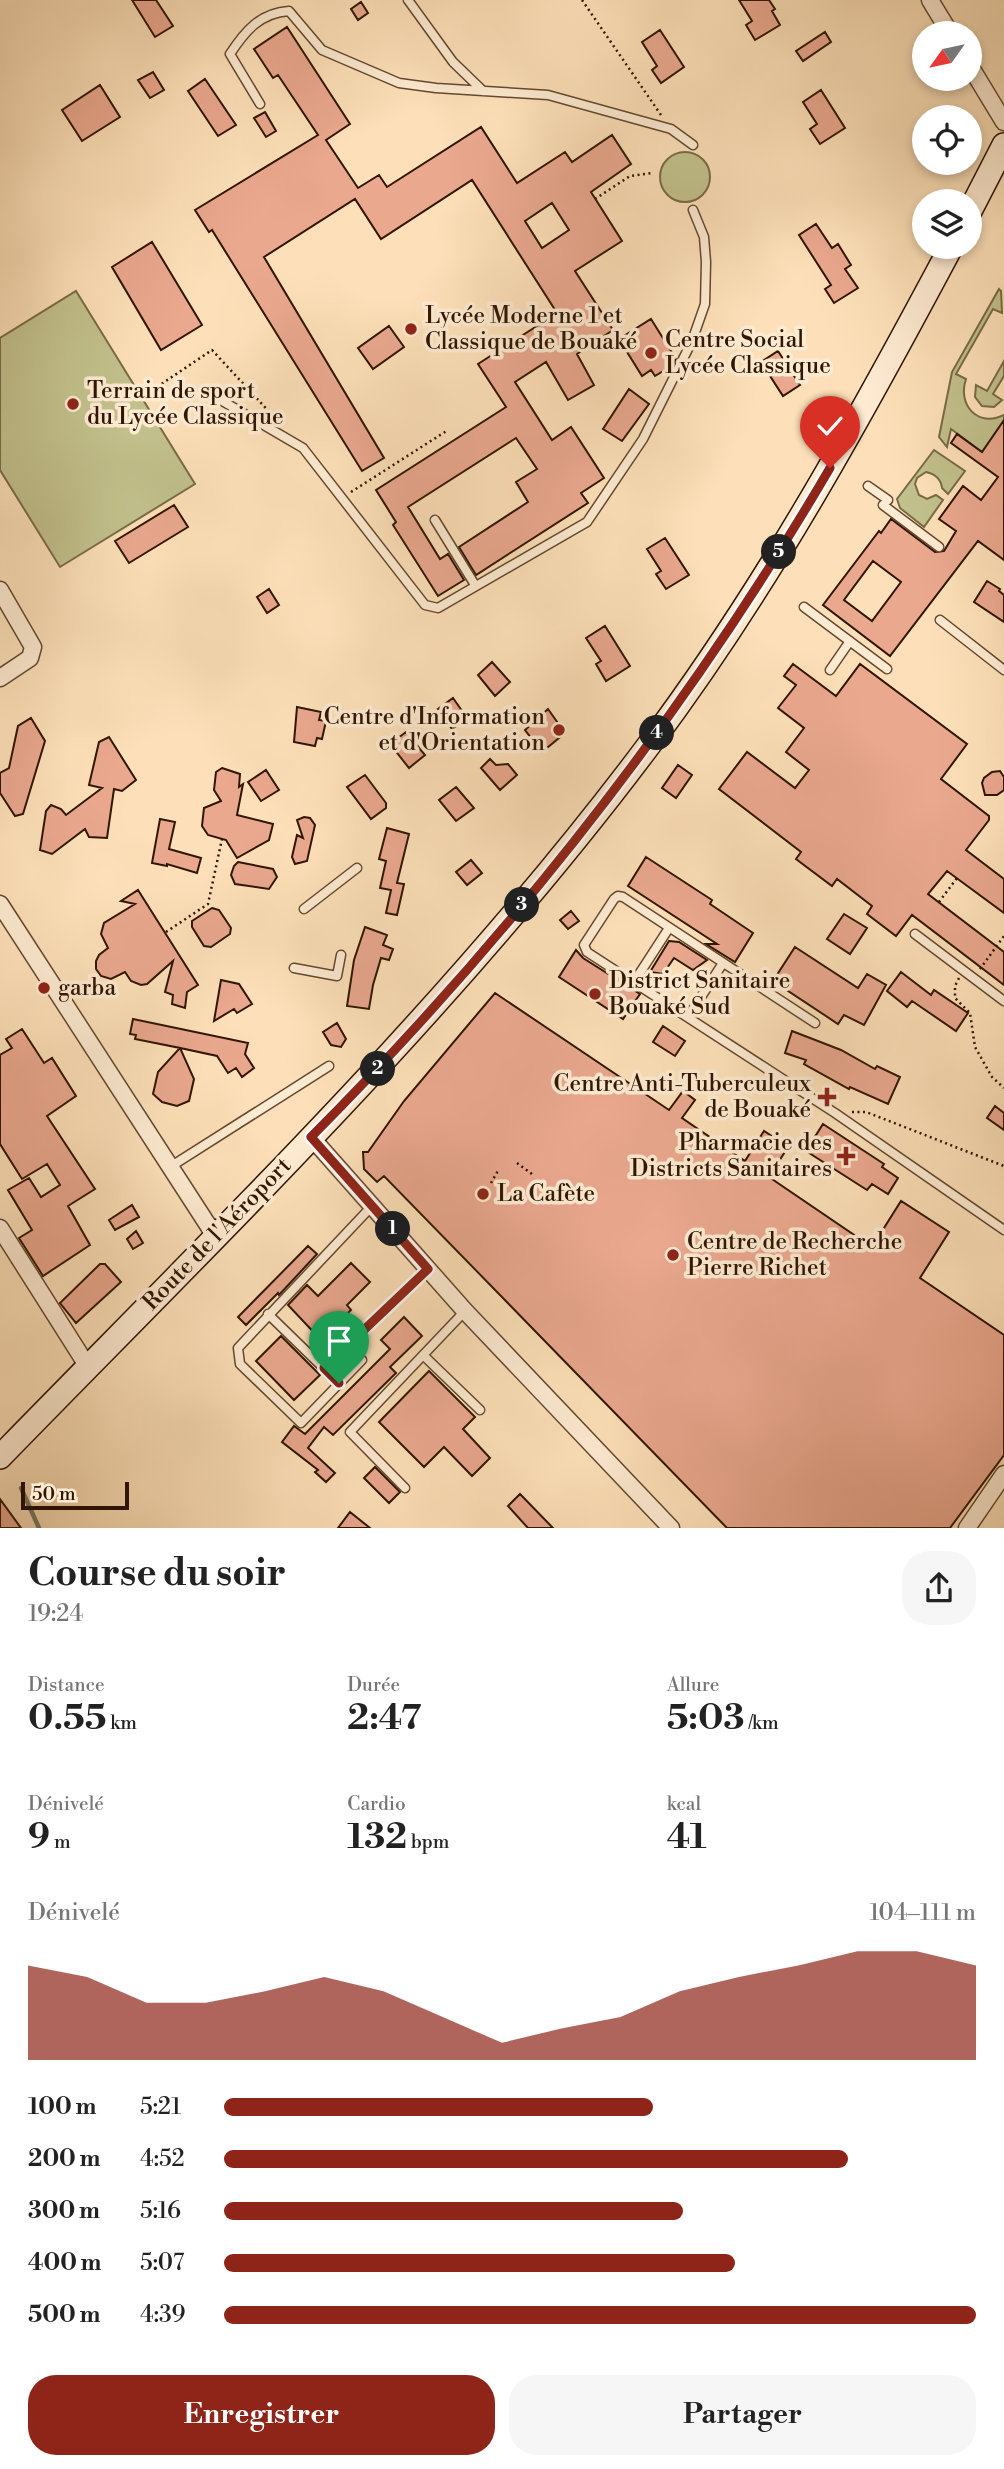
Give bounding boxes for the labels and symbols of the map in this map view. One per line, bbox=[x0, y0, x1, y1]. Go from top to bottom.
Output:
north arrow bbox=[912, 21, 982, 91]
place label: Lycée Moderne 1 et Classique de Bouaké bbox=[425, 302, 637, 356]
marker: Lycée Moderne 1 et Classique de Bouaké bbox=[403, 321, 419, 337]
place label: Centre Social Lycée Classique bbox=[665, 326, 831, 380]
marker: Centre Social Lycée Classique bbox=[643, 345, 659, 361]
place label: Terrain de sport du Lycée Classique bbox=[87, 377, 284, 431]
marker: Terrain de sport du Lycée Classique bbox=[65, 396, 81, 412]
pin bbox=[800, 396, 860, 468]
pin: 5 bbox=[762, 534, 796, 570]
place label: Centre d'Information et d'Orientation bbox=[324, 703, 545, 757]
pin: 4 bbox=[640, 716, 674, 750]
marker: Centre d'Information et d'Orientation bbox=[551, 722, 567, 738]
pin: 3 bbox=[504, 888, 540, 922]
place label: District Sanitaire Bouaké Sud bbox=[608, 967, 790, 1021]
place label: garba bbox=[58, 974, 116, 1002]
marker: garba bbox=[36, 980, 52, 996]
marker: District Sanitaire Bouaké Sud bbox=[587, 986, 603, 1002]
pin: 2 bbox=[360, 1052, 396, 1086]
place label: Centre Anti-Tuberculeux de Bouaké bbox=[554, 1070, 811, 1124]
marker: Centre Anti-Tuberculeux de Bouaké bbox=[817, 1087, 837, 1107]
place label: Pharmacie des Districts Sanitaires bbox=[631, 1129, 832, 1183]
marker: Pharmacie des Districts Sanitaires bbox=[838, 1148, 854, 1164]
street label: Route de l'Aéroport bbox=[137, 1152, 297, 1316]
place label: La Cafète bbox=[497, 1180, 595, 1208]
marker: La Cafète bbox=[475, 1186, 491, 1202]
pin: 1 bbox=[376, 1212, 410, 1246]
place label: Centre de Recherche Pierre Richet bbox=[687, 1228, 902, 1282]
marker: Centre de Recherche Pierre Richet bbox=[665, 1247, 681, 1263]
pin bbox=[309, 1311, 369, 1383]
scale bar bbox=[21, 1478, 130, 1510]

